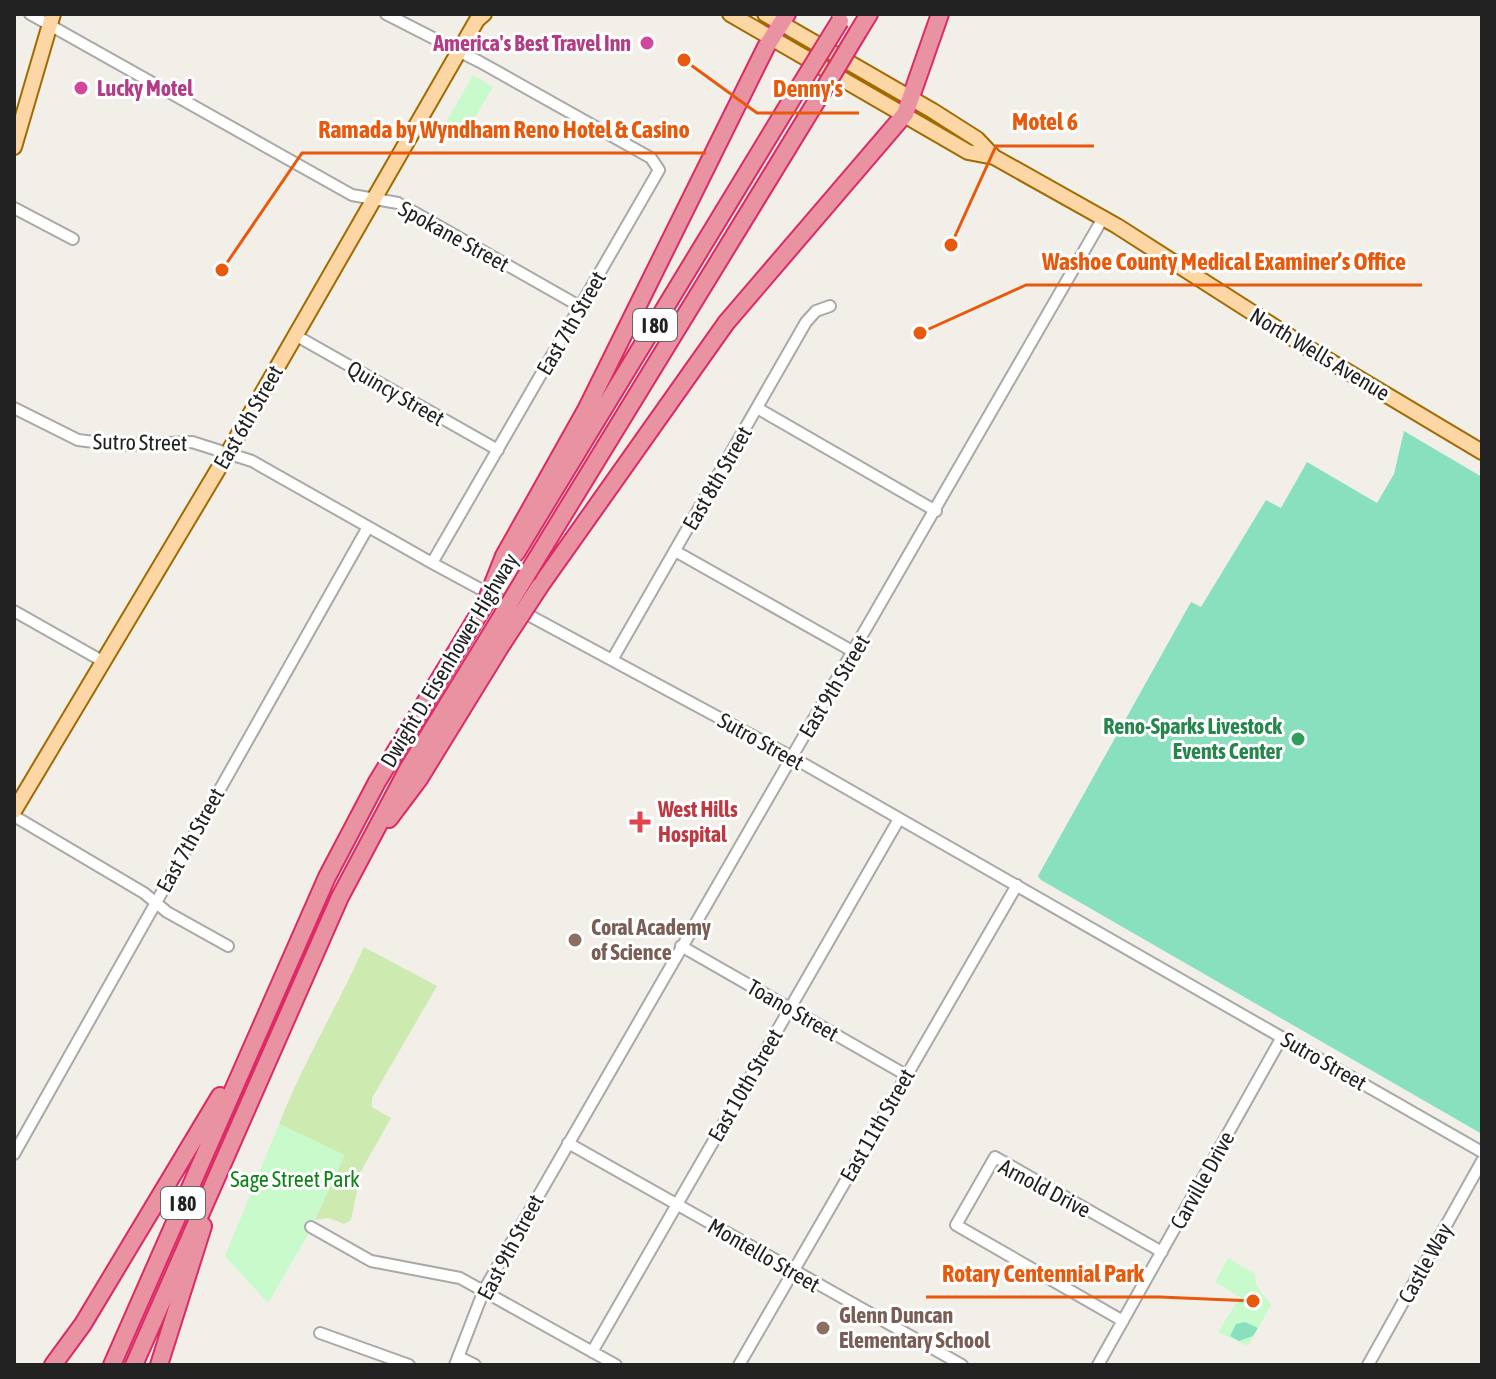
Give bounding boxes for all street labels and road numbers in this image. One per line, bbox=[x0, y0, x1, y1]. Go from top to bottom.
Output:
street label: Spokane Street bbox=[394, 195, 514, 277]
street label: East 7th Street bbox=[531, 267, 611, 379]
street label: North Wells Avenue bbox=[1245, 302, 1395, 406]
road number: I 80 bbox=[633, 309, 677, 341]
street label: Quincy Street bbox=[343, 355, 449, 431]
street label: East 6th Street bbox=[208, 361, 288, 473]
street label: East 8th Street bbox=[677, 422, 757, 534]
street label: Sutro Street bbox=[93, 428, 187, 456]
street label: Dwight D. Eisenhower Highway bbox=[375, 548, 523, 772]
street label: East 9th Street bbox=[793, 630, 875, 742]
street label: Sutro Street bbox=[713, 707, 809, 775]
street label: East 7th Street bbox=[151, 783, 229, 897]
street label: Toano Street bbox=[743, 973, 843, 1047]
street label: East 10th Street bbox=[702, 1024, 788, 1146]
street label: Sutro Street bbox=[1277, 1026, 1371, 1096]
street label: East 11th Street bbox=[834, 1064, 920, 1186]
street label: Carville Drive bbox=[1164, 1127, 1240, 1233]
street label: Arnold Drive bbox=[995, 1153, 1095, 1223]
road number: I 80 bbox=[161, 1187, 205, 1219]
street label: East 9th Street bbox=[471, 1190, 549, 1304]
street label: Montello Street bbox=[703, 1213, 825, 1297]
street label: Castle Way bbox=[1392, 1218, 1458, 1308]

